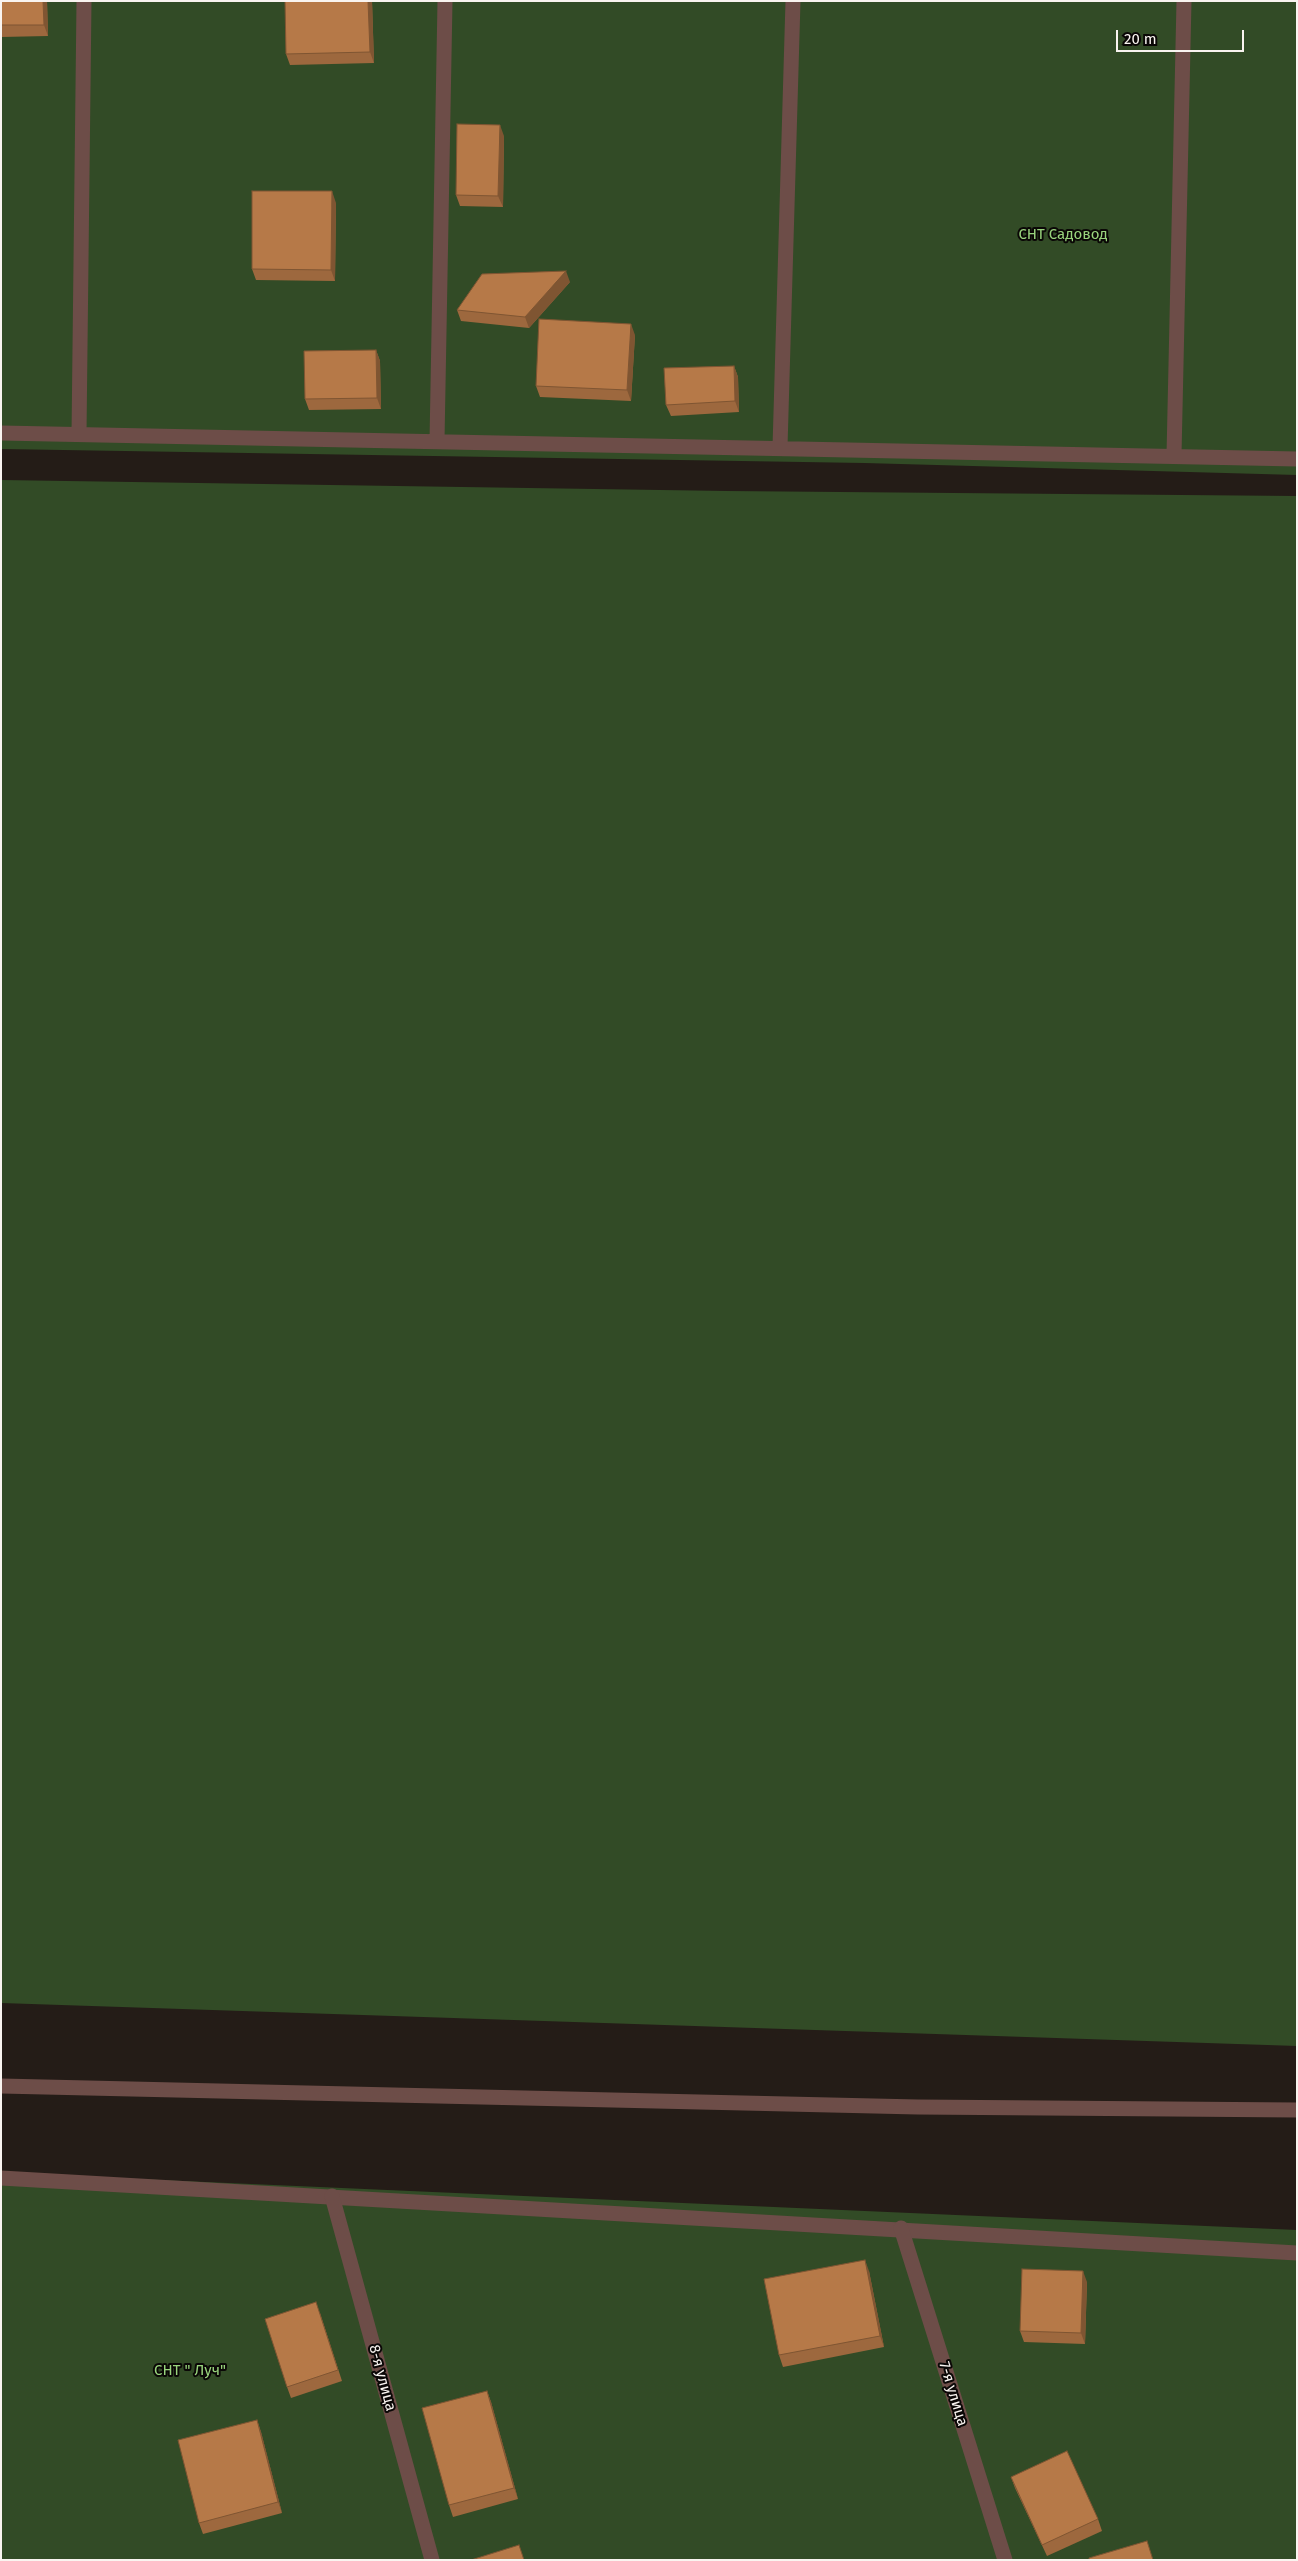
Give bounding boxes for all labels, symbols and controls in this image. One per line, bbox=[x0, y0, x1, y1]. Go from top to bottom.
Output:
scale bar bbox=[1118, 20, 1246, 52]
text: 20 m bbox=[1124, 30, 1157, 48]
park label: СНТ Садовод bbox=[1018, 226, 1108, 244]
street label: 8-я улица bbox=[364, 2343, 400, 2413]
street label: 7-я улица bbox=[935, 2360, 971, 2428]
park label: СНТ " Луч" bbox=[154, 2362, 226, 2380]

